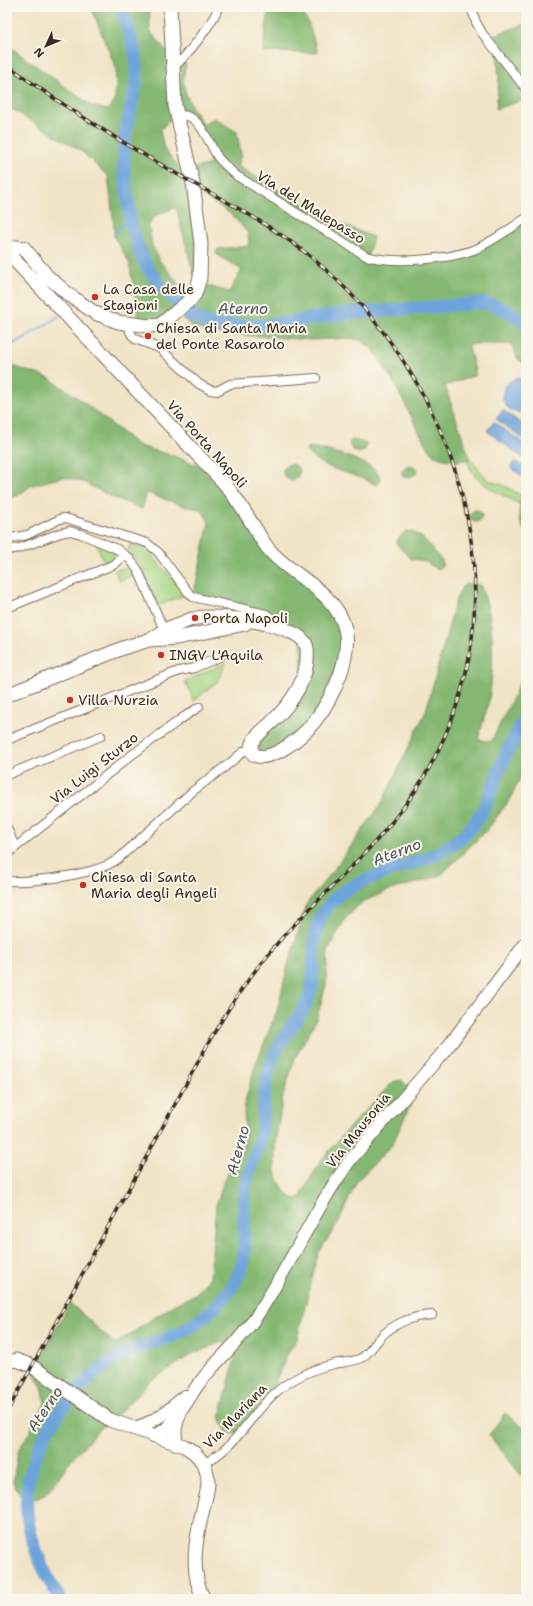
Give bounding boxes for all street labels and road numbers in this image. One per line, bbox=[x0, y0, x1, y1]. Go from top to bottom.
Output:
street label: Via del Malepasso bbox=[253, 166, 369, 248]
street label: Via Porta Napoli bbox=[163, 396, 251, 492]
street label: Via Luigi Sturzo bbox=[46, 728, 142, 808]
street label: Via Mausonia bbox=[322, 1088, 394, 1172]
street label: Via Mariana bbox=[199, 1379, 271, 1453]

